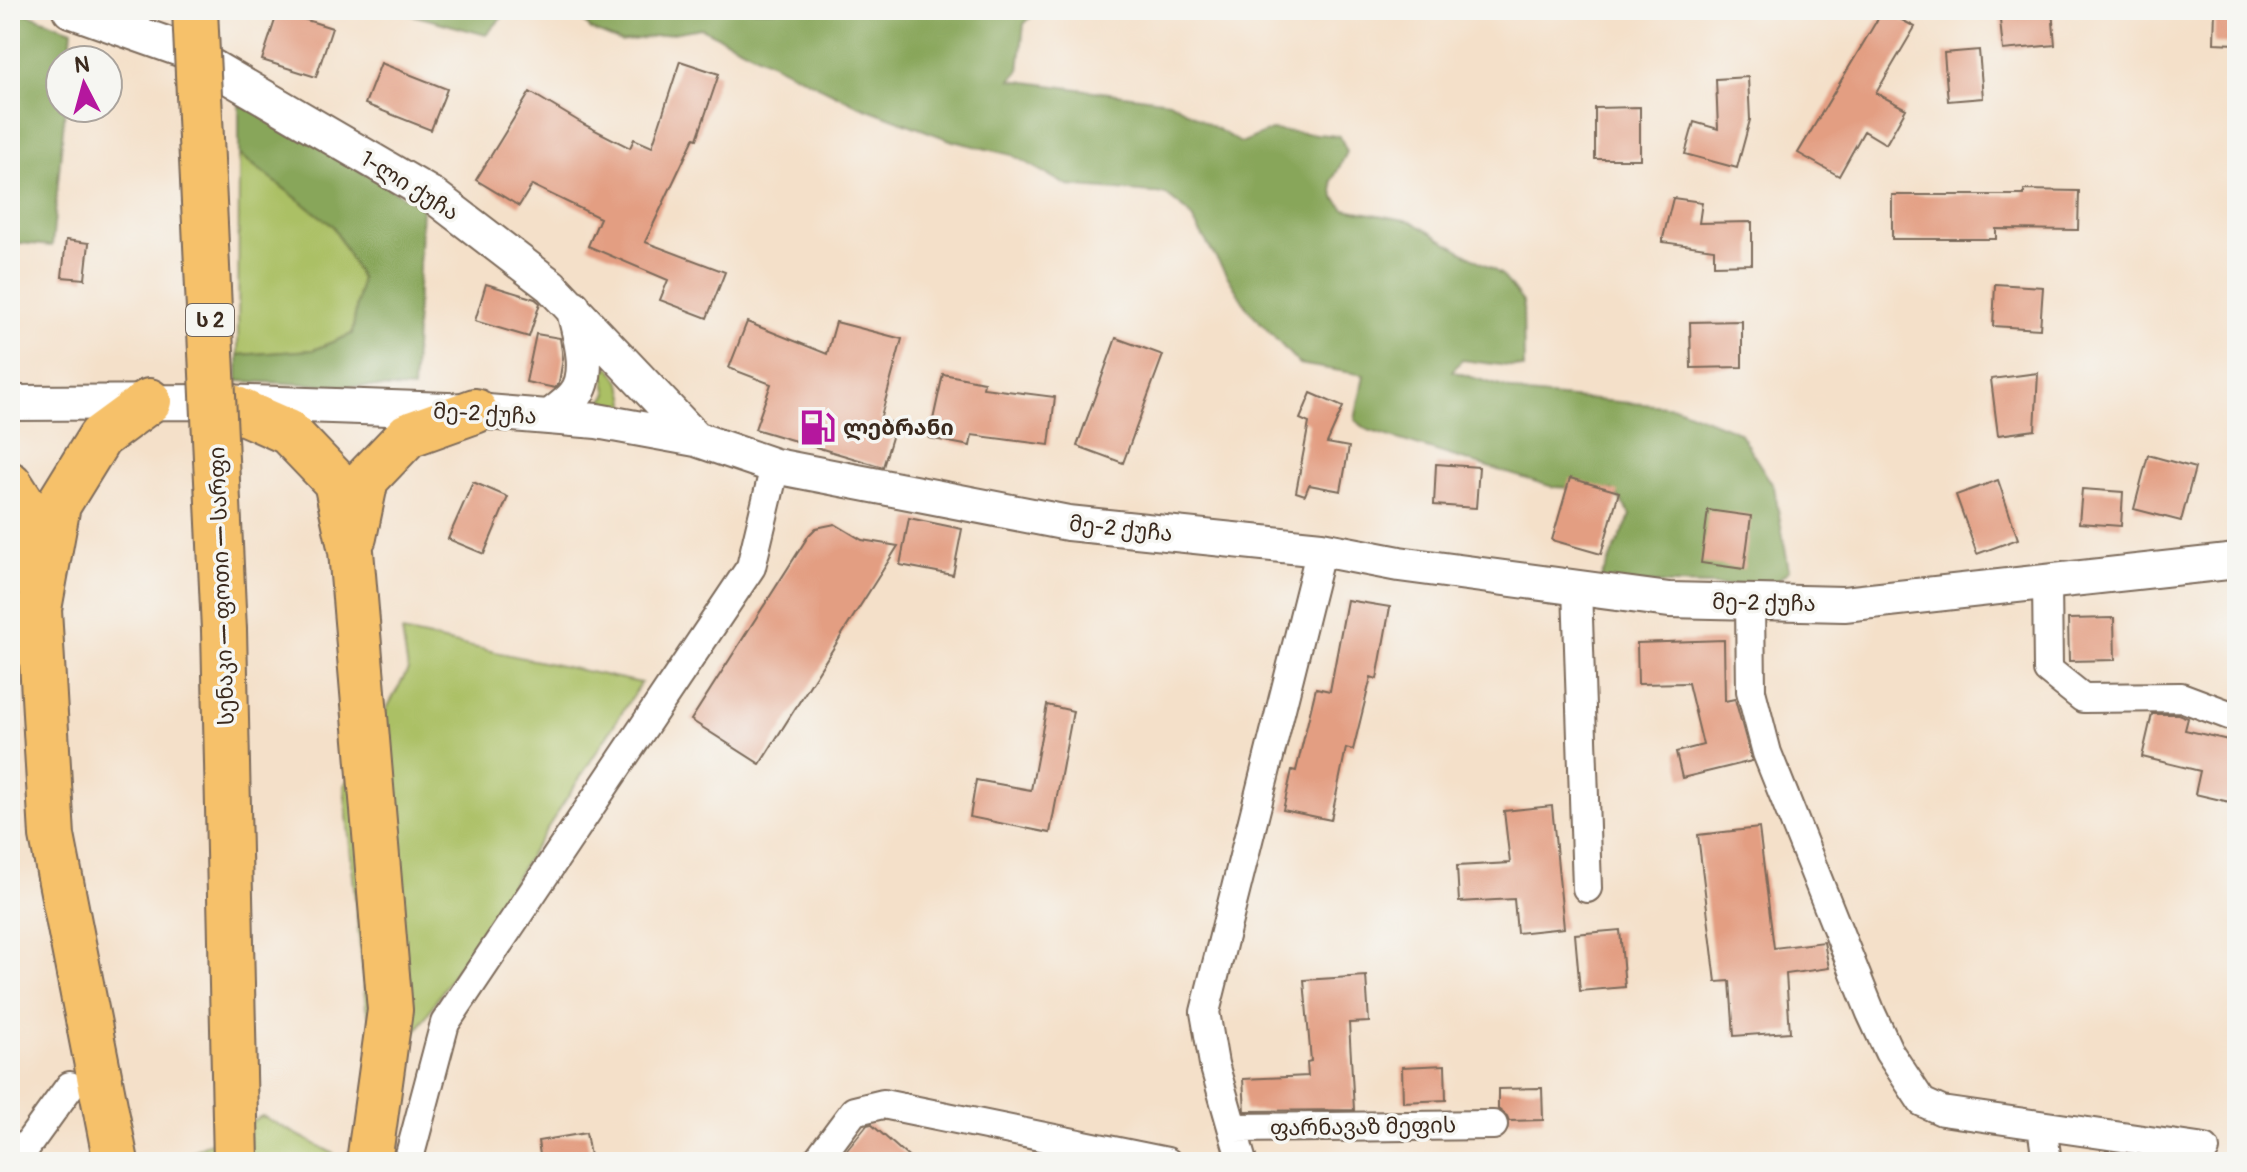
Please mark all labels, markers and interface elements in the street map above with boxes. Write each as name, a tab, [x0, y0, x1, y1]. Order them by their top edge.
north arrow	[44, 44, 124, 124]
text: N	[73, 50, 91, 80]
street label: 1-ლი ქუჩა	[355, 145, 464, 227]
road number: ს 2	[186, 304, 234, 336]
street label: მე-2 ქუჩა	[432, 397, 537, 431]
fuel station icon: ლებრანი	[798, 408, 836, 446]
place label: ლებრანი	[843, 414, 954, 442]
street label: სენაკი — ფოთი — სარფი	[203, 446, 241, 726]
street label: მე-2 ქუჩა	[1068, 510, 1174, 548]
street label: მე-2 ქუჩა	[1712, 588, 1816, 618]
street label: ფარნავაზ მეფის	[1270, 1111, 1456, 1143]

